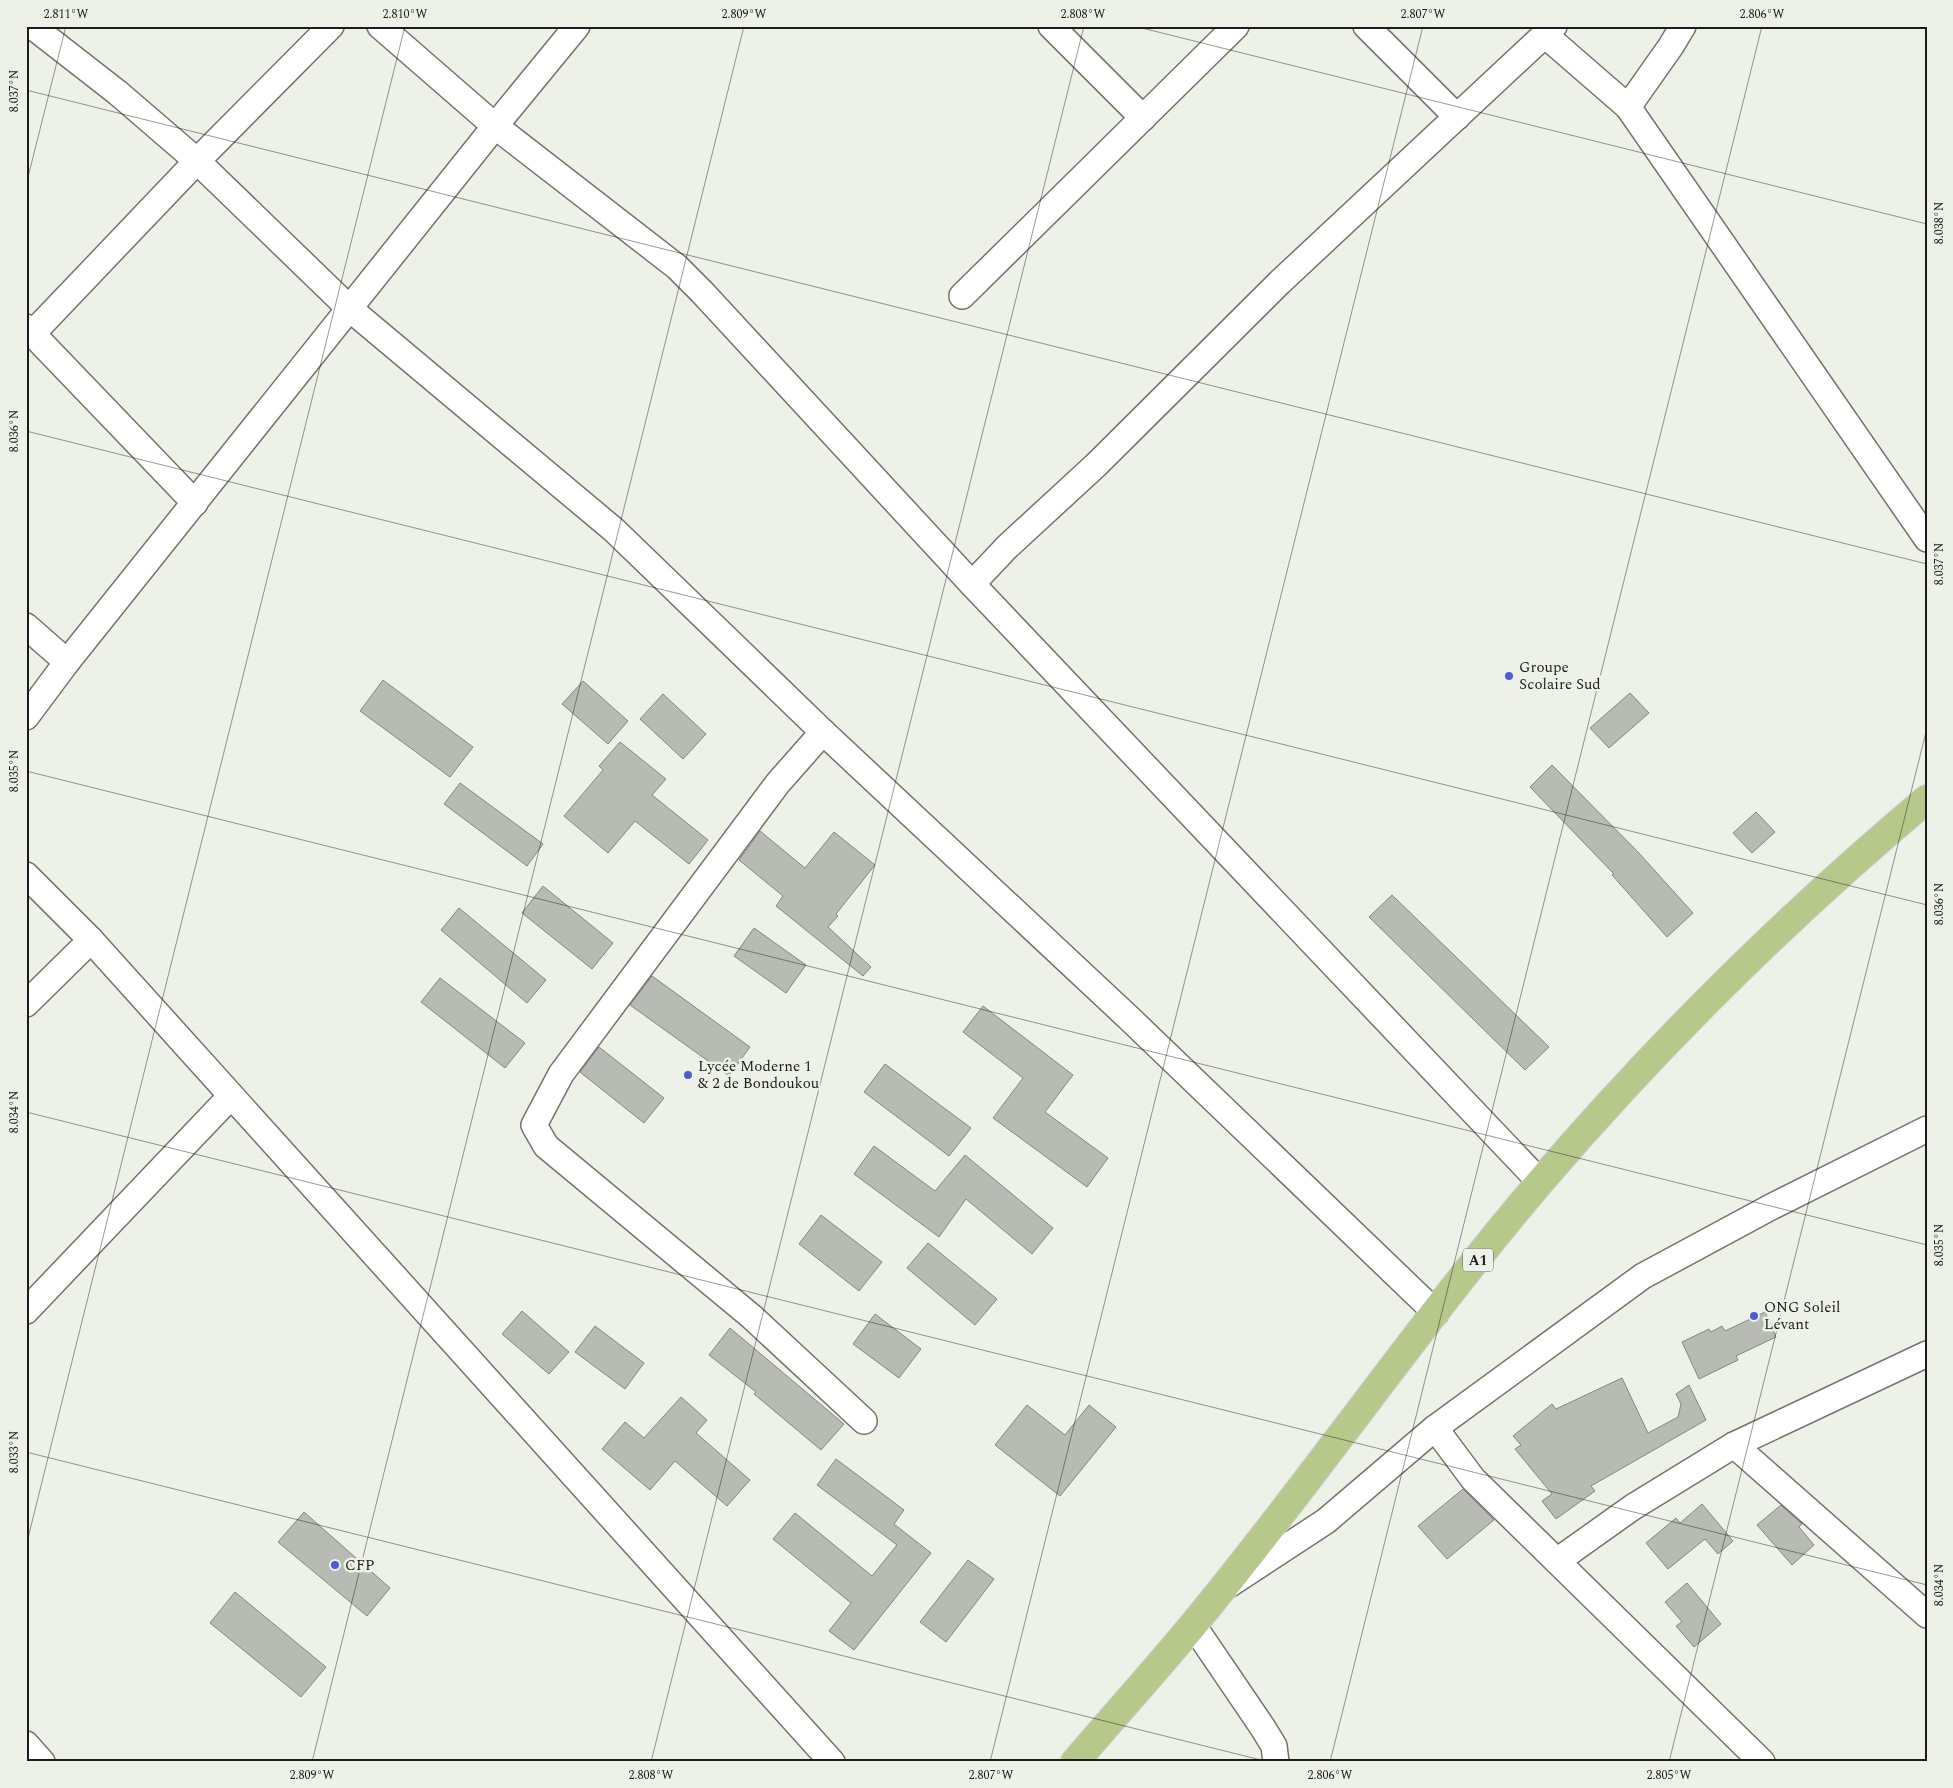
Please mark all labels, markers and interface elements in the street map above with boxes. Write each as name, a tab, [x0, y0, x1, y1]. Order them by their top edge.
text: 2.811°W	[44, 5, 89, 24]
text: 2.810°W	[383, 5, 428, 24]
text: 2.809°W	[722, 5, 767, 24]
text: 2.808°W	[1061, 5, 1106, 24]
text: 2.807°W	[1401, 5, 1446, 24]
text: 2.806°W	[1740, 5, 1785, 24]
text: 8.037°N	[5, 70, 24, 112]
text: 8.038°N	[1930, 202, 1949, 244]
text: 8.036°N	[5, 410, 24, 452]
text: 8.037°N	[1930, 543, 1949, 585]
place label: Groupe Scolaire Sud	[1519, 656, 1601, 696]
marker: Groupe Scolaire Sud	[1503, 670, 1515, 682]
text: 8.035°N	[5, 750, 24, 792]
text: 8.036°N	[1930, 883, 1949, 925]
place label: Lycée Moderne 1 & 2 de Bondoukou	[698, 1055, 819, 1095]
marker: Lycée Moderne 1 & 2 de Bondoukou	[682, 1069, 694, 1081]
text: 8.034°N	[5, 1091, 24, 1133]
text: 8.035°N	[1930, 1224, 1949, 1266]
road number: A1	[1463, 1248, 1493, 1272]
place label: ONG Soleil Lévant	[1764, 1296, 1841, 1336]
marker: ONG Soleil Lévant	[1748, 1310, 1760, 1322]
text: 8.033°N	[5, 1431, 24, 1473]
place label: CFP	[345, 1554, 375, 1577]
marker: CFP	[329, 1559, 341, 1571]
text: 8.034°N	[1930, 1564, 1949, 1606]
text: 2.809°W	[290, 1766, 335, 1785]
text: 2.808°W	[629, 1766, 674, 1785]
text: 2.807°W	[969, 1766, 1014, 1785]
text: 2.806°W	[1308, 1766, 1353, 1785]
text: 2.805°W	[1647, 1766, 1692, 1785]

